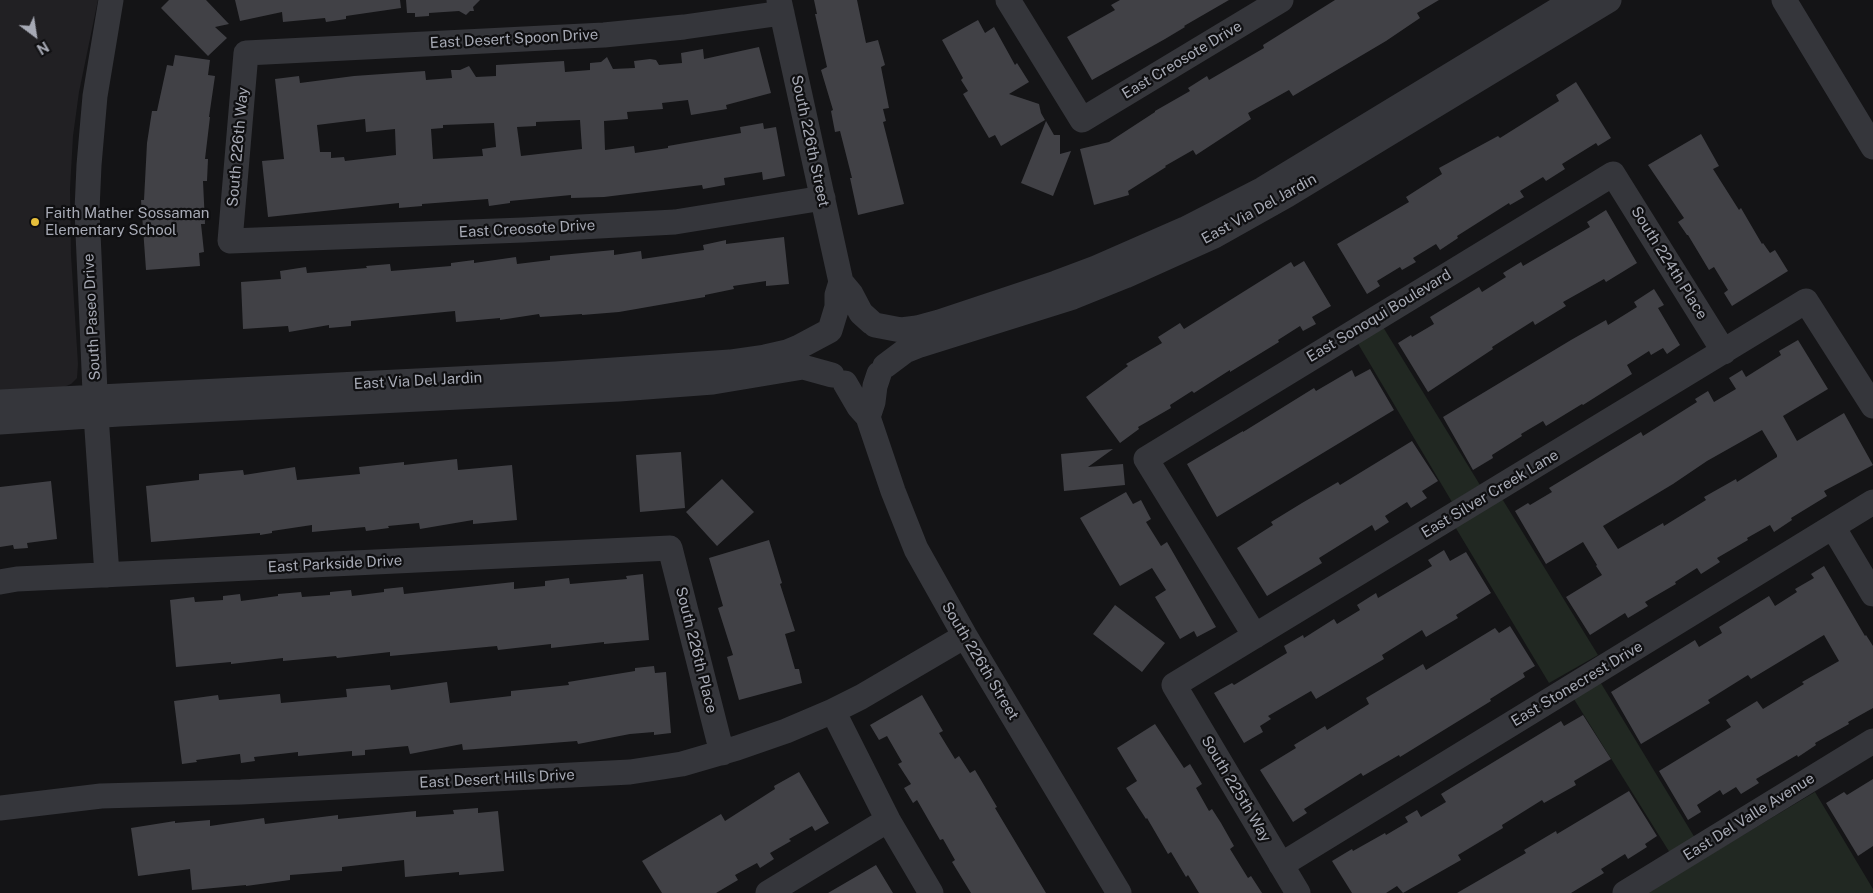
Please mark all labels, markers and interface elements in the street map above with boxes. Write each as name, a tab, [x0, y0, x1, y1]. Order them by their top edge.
north arrow	[10, 10, 60, 60]
street label: East Creosote Drive	[1119, 17, 1245, 103]
street label: East Desert Spoon Drive	[429, 26, 599, 52]
text: N	[34, 38, 52, 58]
street label: South 226th Street	[787, 73, 833, 209]
street label: South 226th Way	[224, 86, 252, 208]
street label: East Via Del Jardin	[1198, 170, 1320, 248]
street label: South 224th Place	[1627, 203, 1711, 323]
place label: Faith Mather Sossaman Elementary School	[45, 204, 209, 239]
marker: Faith Mather Sossaman Elementary School	[29, 216, 41, 228]
street label: East Creosote Drive	[458, 216, 596, 242]
street label: South Paseo Drive	[80, 253, 104, 381]
street label: East Sonoqui Boulevard	[1303, 266, 1455, 366]
street label: East Via Del Jardin	[353, 369, 483, 393]
street label: East Silver Creek Lane	[1418, 446, 1562, 542]
street label: East Parkside Drive	[267, 551, 403, 577]
street label: South 226th Place	[672, 585, 720, 715]
street label: South 226th Street	[938, 599, 1022, 723]
street label: East Stonecrest Drive	[1508, 638, 1646, 730]
street label: South 225th Way	[1197, 733, 1275, 845]
street label: East Desert Hills Drive	[419, 766, 575, 792]
street label: East Del Valle Avenue	[1680, 769, 1818, 865]

